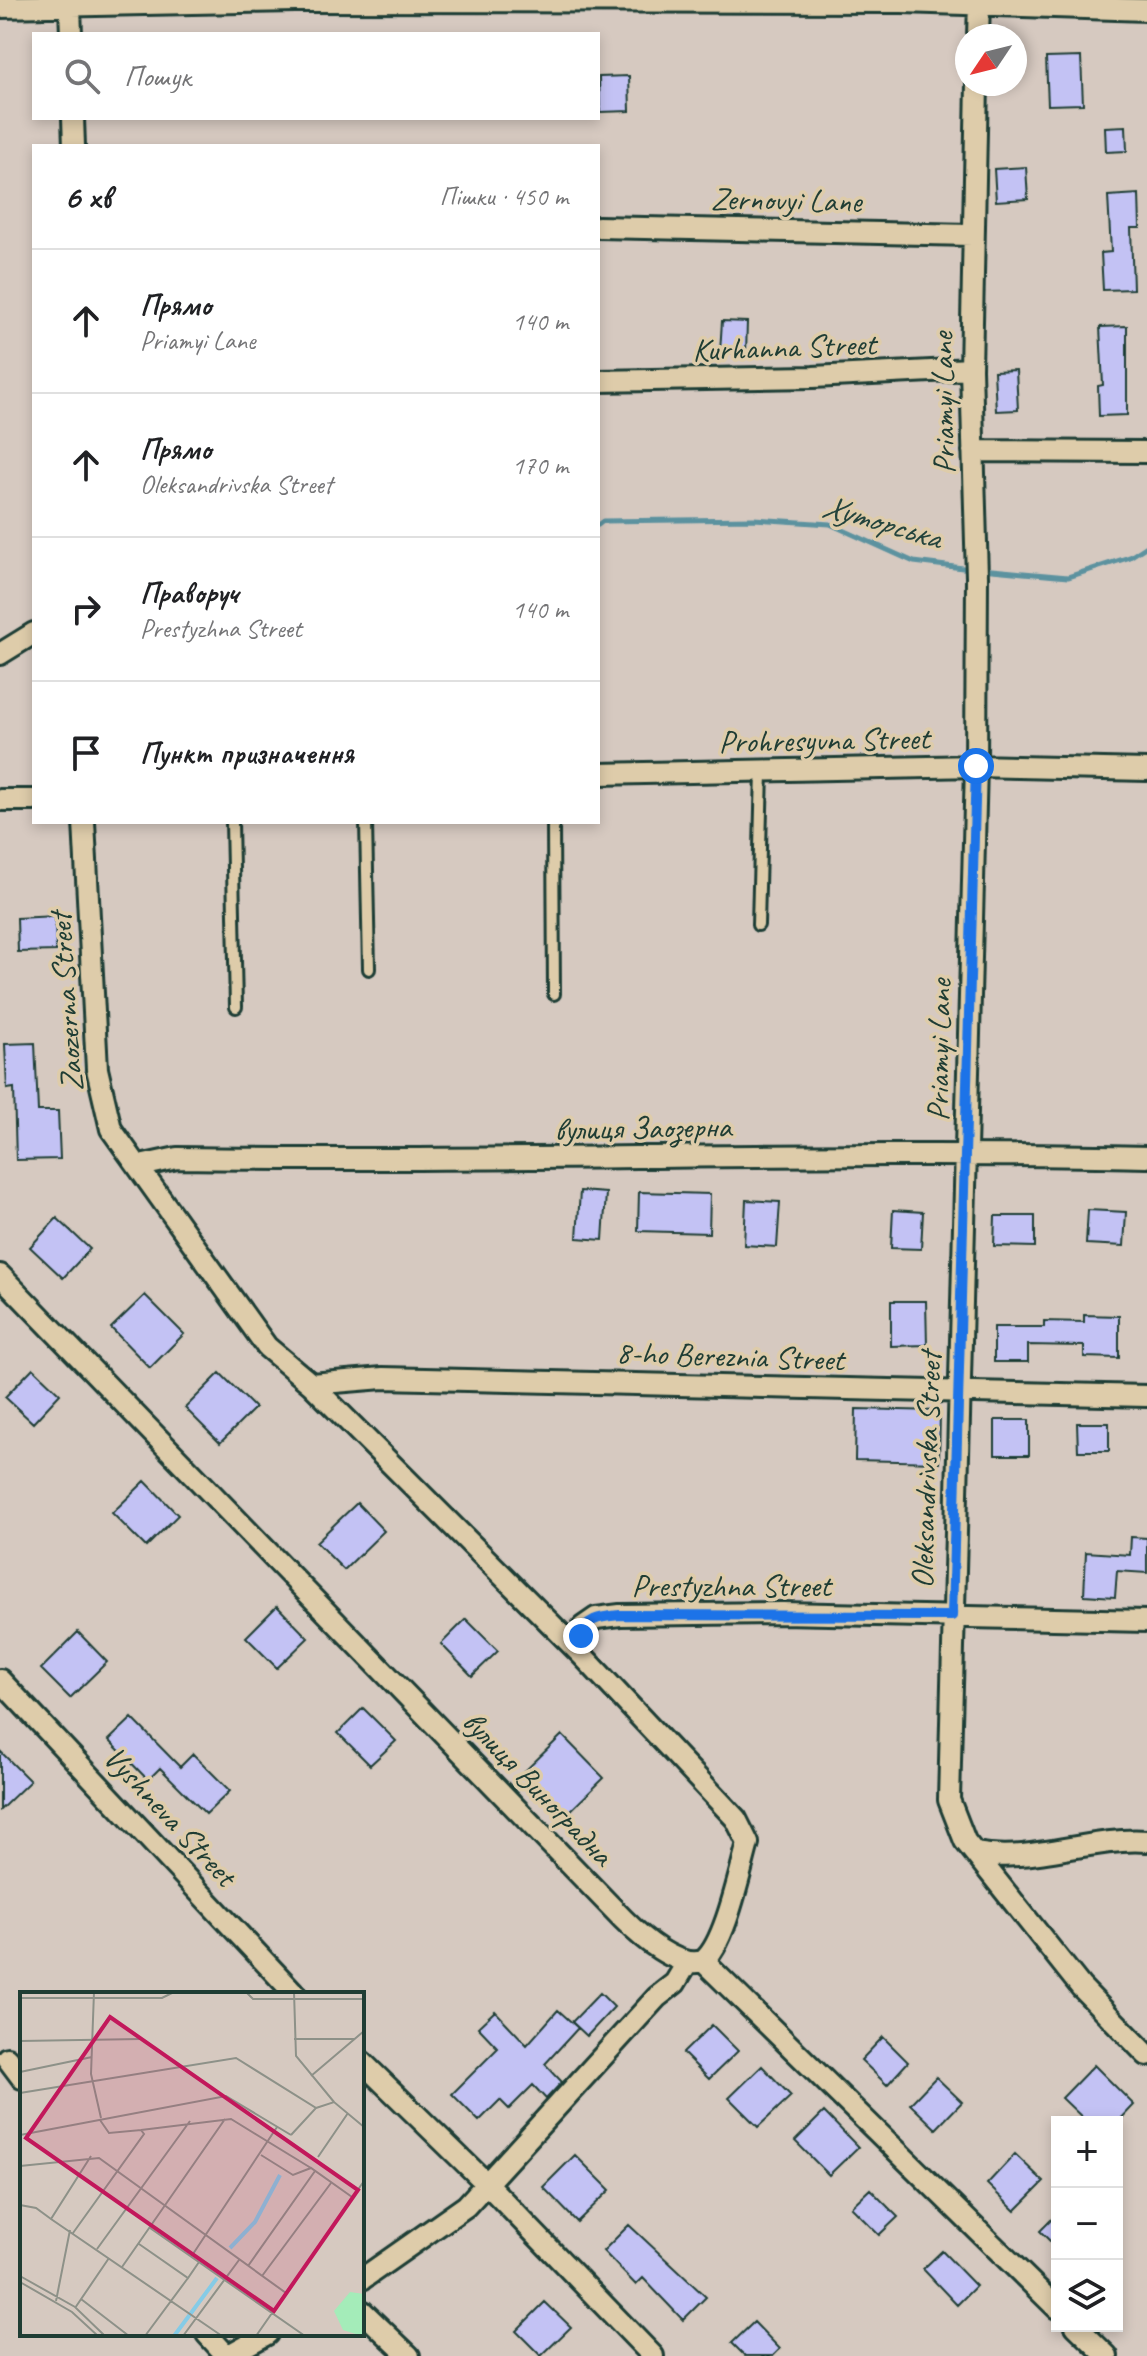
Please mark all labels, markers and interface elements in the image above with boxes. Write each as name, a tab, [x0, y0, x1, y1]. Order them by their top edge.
north arrow	[955, 24, 1027, 96]
search box	[32, 32, 600, 120]
icon: search	[60, 54, 104, 98]
text: Пошук	[124, 57, 191, 95]
text: 6 хв	[64, 175, 111, 218]
street label: Zernovyi Lane	[710, 178, 864, 222]
text: Пішки · 450 m	[440, 180, 568, 213]
text: Прямо	[140, 286, 211, 324]
icon: ahead	[64, 299, 108, 343]
text: 140 m	[512, 305, 568, 338]
street label: Kurhanna Street	[692, 323, 880, 371]
text: Priamyi Lane	[140, 324, 255, 357]
street label: Priamyi Lane	[921, 329, 965, 474]
text: Прямо	[140, 430, 211, 468]
icon: ahead	[64, 443, 108, 487]
text: 170 m	[512, 449, 568, 482]
text: Oleksandrivska Street	[140, 468, 332, 501]
water label: Хуторська	[818, 484, 950, 559]
text: Праворуч	[140, 574, 238, 612]
icon: right	[64, 587, 108, 631]
text: 140 m	[512, 593, 568, 626]
text: Prestyzhna Street	[140, 612, 302, 645]
street label: Prohresyvna Street	[718, 718, 933, 762]
icon: arrive	[64, 731, 108, 775]
text: Пункт призначення	[140, 734, 354, 772]
route start	[958, 748, 994, 784]
street label: Zaozerna Street	[39, 907, 93, 1093]
street label: Priamyi Lane	[917, 976, 961, 1121]
street label: вулиця Заозерна	[554, 1106, 734, 1150]
street label: 8-ho Bereznia Street	[615, 1332, 848, 1381]
street label: Oleksandrivska Street	[901, 1347, 951, 1589]
street label: Prestyzhna Street	[632, 1565, 834, 1606]
route end	[563, 1618, 599, 1654]
street label: вулиця Виноградна	[454, 1702, 624, 1876]
street label: Vyshneva Street	[95, 1737, 248, 1897]
inset map	[20, 1992, 364, 2336]
map controls	[1051, 2116, 1123, 2332]
button: +	[1051, 2116, 1123, 2188]
button: −	[1051, 2188, 1123, 2260]
button: layers	[1051, 2260, 1123, 2332]

